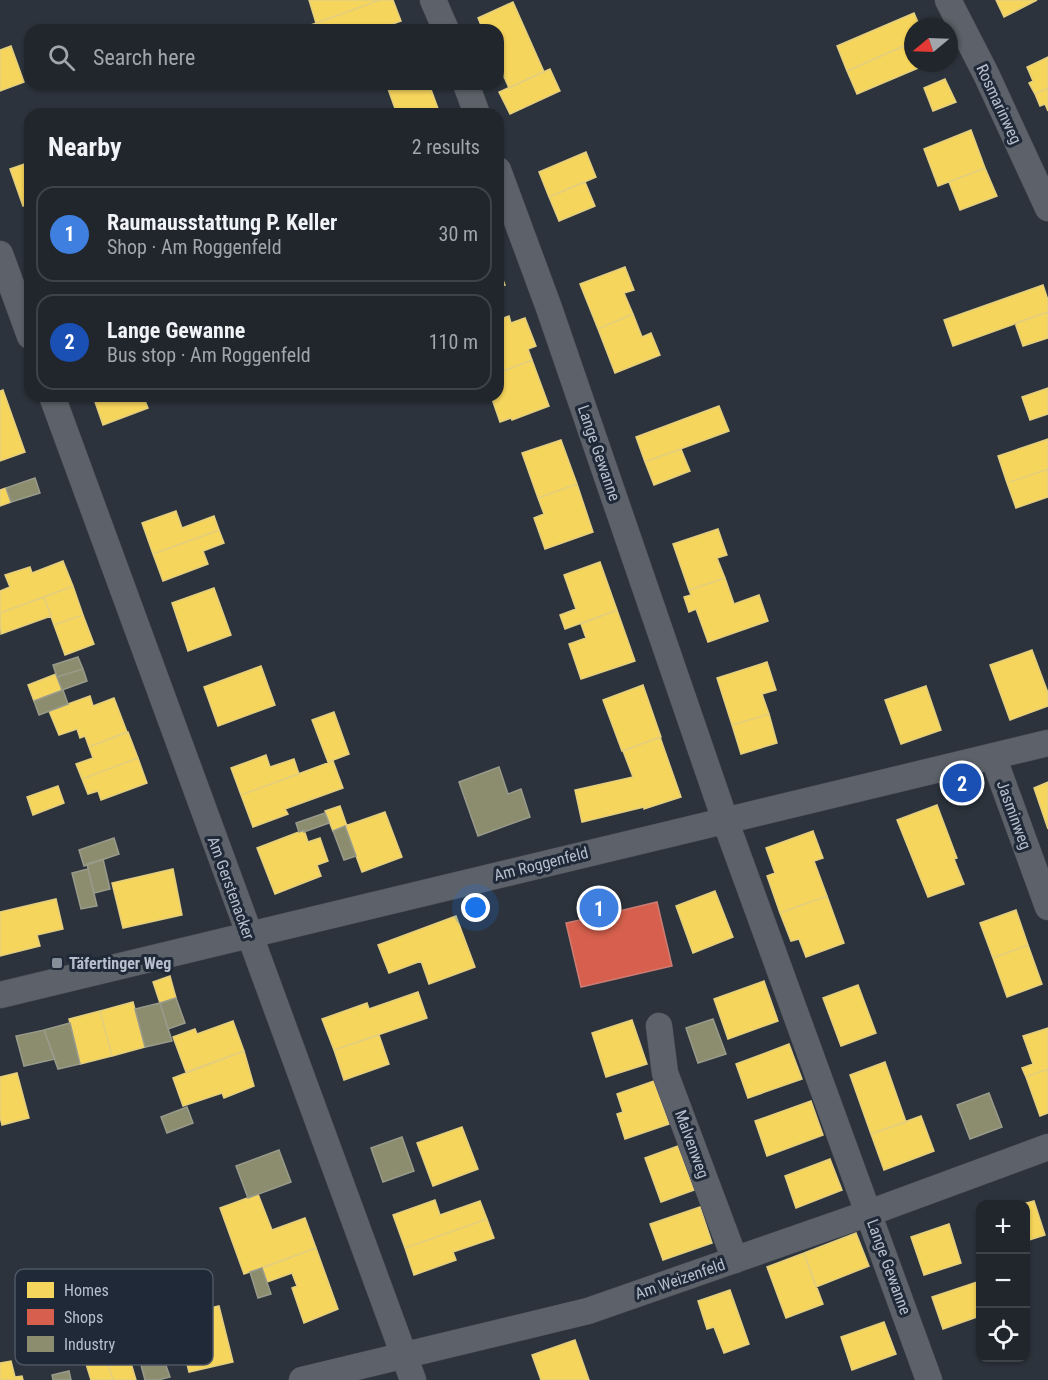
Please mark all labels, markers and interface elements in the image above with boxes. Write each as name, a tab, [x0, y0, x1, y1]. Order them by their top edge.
north arrow	[904, 18, 958, 72]
search box	[24, 24, 504, 90]
icon: search	[45, 41, 78, 74]
text: Search here	[93, 45, 195, 70]
street label: Rosmarinweg	[972, 61, 1026, 147]
text: Nearby	[48, 132, 122, 162]
text: 2 results	[412, 135, 480, 159]
text: Raumausstattung P. Keller	[107, 210, 337, 235]
text: 1	[64, 222, 75, 246]
text: 30 m	[439, 222, 478, 246]
text: Shop · Am Roggenfeld	[107, 235, 282, 259]
text: Lange Gewanne	[107, 318, 245, 343]
text: 2	[64, 330, 75, 354]
text: 110 m	[429, 330, 478, 354]
text: Bus stop · Am Roggenfeld	[107, 343, 311, 367]
street label: Lange Gewanne	[574, 403, 624, 503]
pin: 2	[942, 760, 982, 806]
street label: Jasminweg	[993, 778, 1035, 852]
street label: Am Gerstenacker	[204, 834, 259, 942]
street label: Am Roggenfeld	[492, 843, 590, 885]
pin: 1	[580, 886, 618, 930]
your location	[461, 893, 490, 922]
place label: Täfertinger Weg	[69, 954, 171, 973]
marker: Täfertinger Weg	[50, 956, 64, 970]
street label: Malvenweg	[671, 1107, 713, 1181]
map controls	[976, 1200, 1030, 1362]
button: +	[976, 1200, 1030, 1254]
street label: Lange Gewanne	[863, 1217, 915, 1317]
button: −	[976, 1254, 1030, 1308]
street label: Am Weizenfeld	[632, 1255, 728, 1303]
legend	[15, 1269, 213, 1365]
text: Homes	[64, 1281, 109, 1300]
text: Shops	[64, 1308, 103, 1327]
button: locate	[976, 1308, 1030, 1362]
text: Industry	[64, 1335, 115, 1354]

